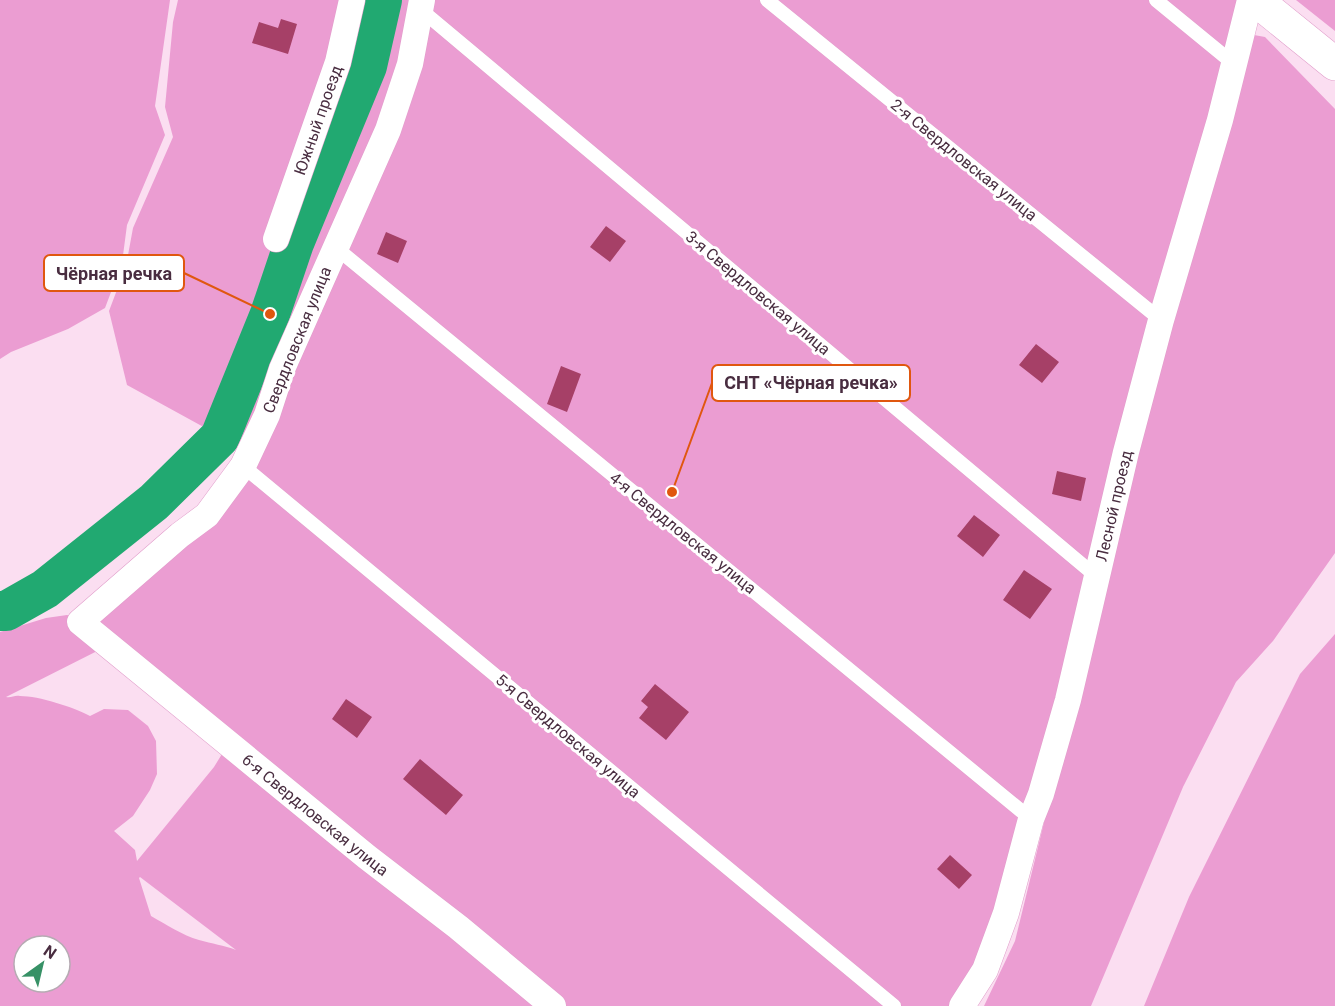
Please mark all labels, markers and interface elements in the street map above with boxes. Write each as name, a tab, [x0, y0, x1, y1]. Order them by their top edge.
street label: Южный проезд	[290, 62, 346, 178]
street label: 2-я Свердловская улица	[887, 95, 1041, 225]
street label: 3-я Свердловская улица	[682, 227, 834, 359]
callout: Чёрная речка	[44, 255, 184, 291]
text: Чёрная речка	[56, 263, 173, 284]
street label: Свердловская улица	[259, 264, 335, 416]
callout: СНТ «Чёрная речка»	[712, 365, 910, 401]
text: СНТ «Чёрная речка»	[724, 372, 898, 393]
street label: Лесной проезд	[1091, 448, 1136, 563]
street label: 4-я Свердловская улица	[606, 468, 760, 598]
street label: 5-я Свердловская улица	[492, 670, 644, 802]
street label: 6-я Свердловская улица	[239, 749, 392, 880]
north arrow	[12, 934, 72, 994]
text: N	[40, 941, 60, 963]

